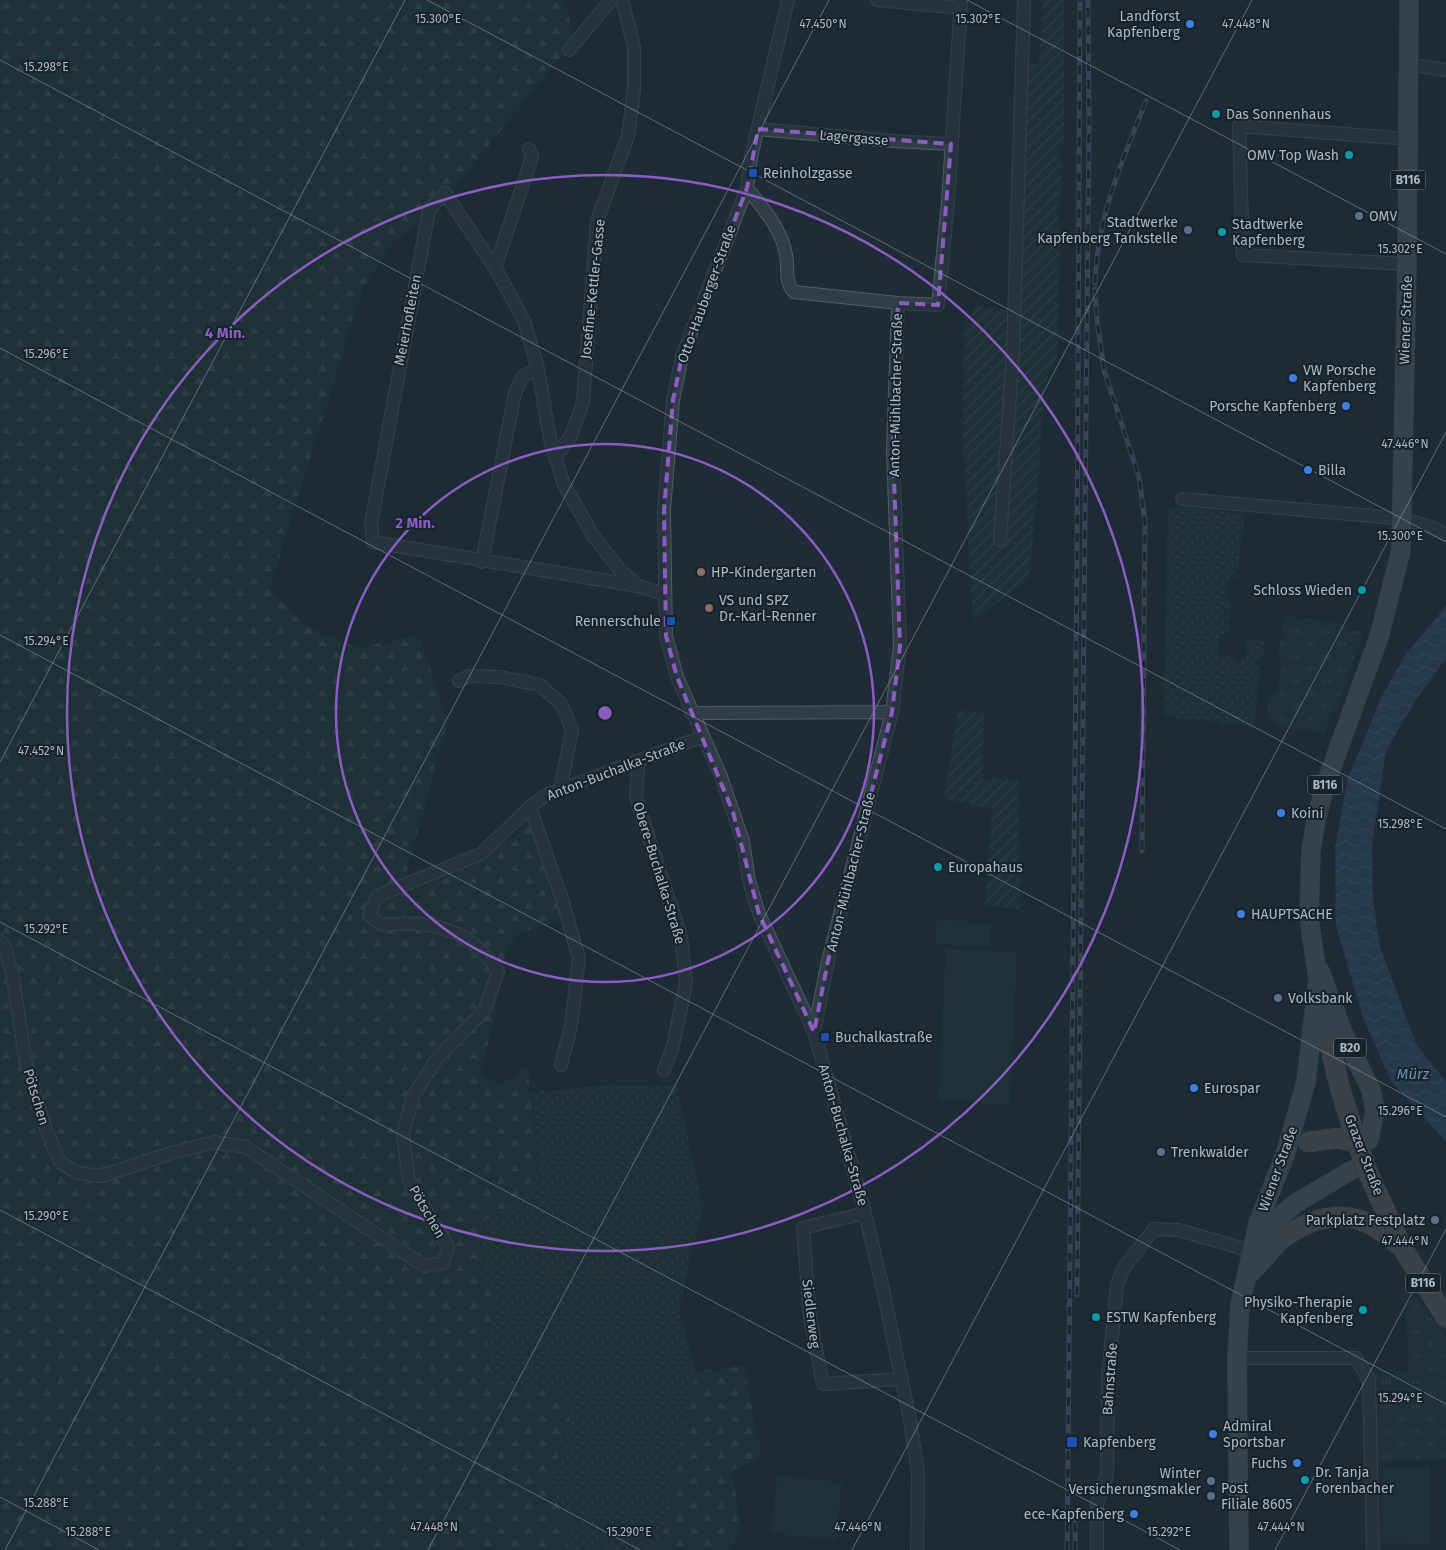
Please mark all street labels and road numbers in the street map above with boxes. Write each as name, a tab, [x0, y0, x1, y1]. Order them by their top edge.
street label: Lagergasse	[819, 127, 889, 149]
road number: B116	[1390, 170, 1426, 190]
street label: Josefine-Kettler-Gasse	[577, 218, 609, 360]
street label: Otto-Hauberger-Straße	[674, 223, 740, 365]
street label: Meierhofleiten	[391, 273, 425, 367]
street label: Wiener Straße	[1396, 275, 1416, 365]
street label: Anton-Mühlbacher-Straße	[886, 313, 906, 477]
street label: Anton-Buchalka-Straße	[544, 736, 688, 804]
road number: B116	[1308, 776, 1342, 794]
street label: Anton-Mühlbacher-Straße	[823, 790, 879, 954]
street label: Obere-Buchalka-Straße	[629, 800, 689, 946]
road number: B20	[1334, 1038, 1366, 1058]
street label: Anton-Buchalka-Straße	[815, 1062, 871, 1208]
street label: Pötschen	[19, 1067, 53, 1127]
street label: Grazer Straße	[1341, 1112, 1387, 1198]
street label: Wiener Straße	[1255, 1124, 1301, 1214]
street label: Pötschen	[405, 1183, 449, 1241]
road number: B116	[1406, 1274, 1440, 1292]
street label: Siedlerweg	[798, 1278, 824, 1350]
street label: Bahnstraße	[1099, 1342, 1121, 1416]

